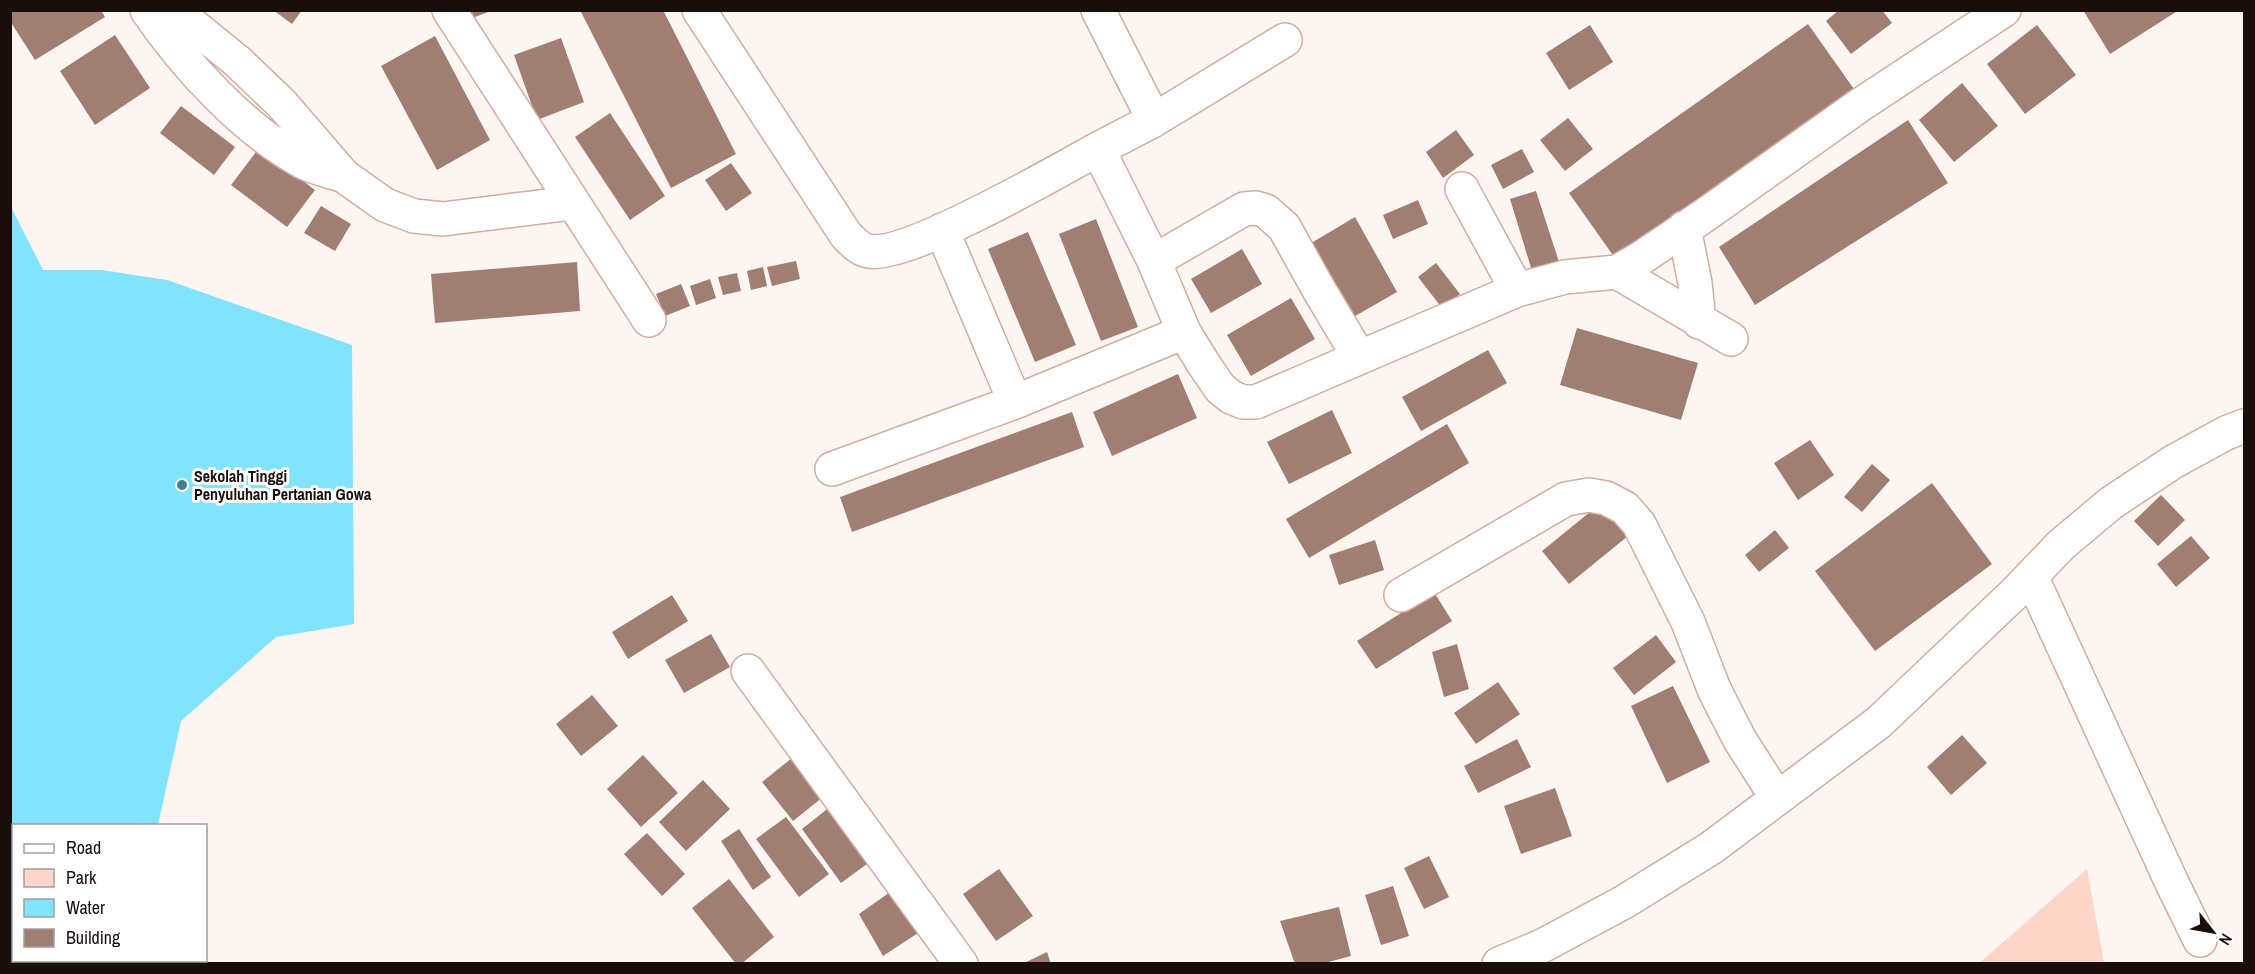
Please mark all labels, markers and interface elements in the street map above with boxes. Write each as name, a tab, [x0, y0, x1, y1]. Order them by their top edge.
place label: Sekolah Tinggi Penyuluhan Pertanian Gowa	[194, 465, 372, 505]
marker: Sekolah Tinggi Penyuluhan Pertanian Gowa	[175, 478, 189, 492]
legend	[12, 824, 207, 962]
text: Road	[66, 835, 101, 860]
text: Park	[66, 865, 97, 890]
text: Water	[66, 895, 105, 920]
north arrow	[2183, 902, 2243, 962]
text: Building	[66, 925, 121, 950]
text: N	[2214, 930, 2238, 949]

